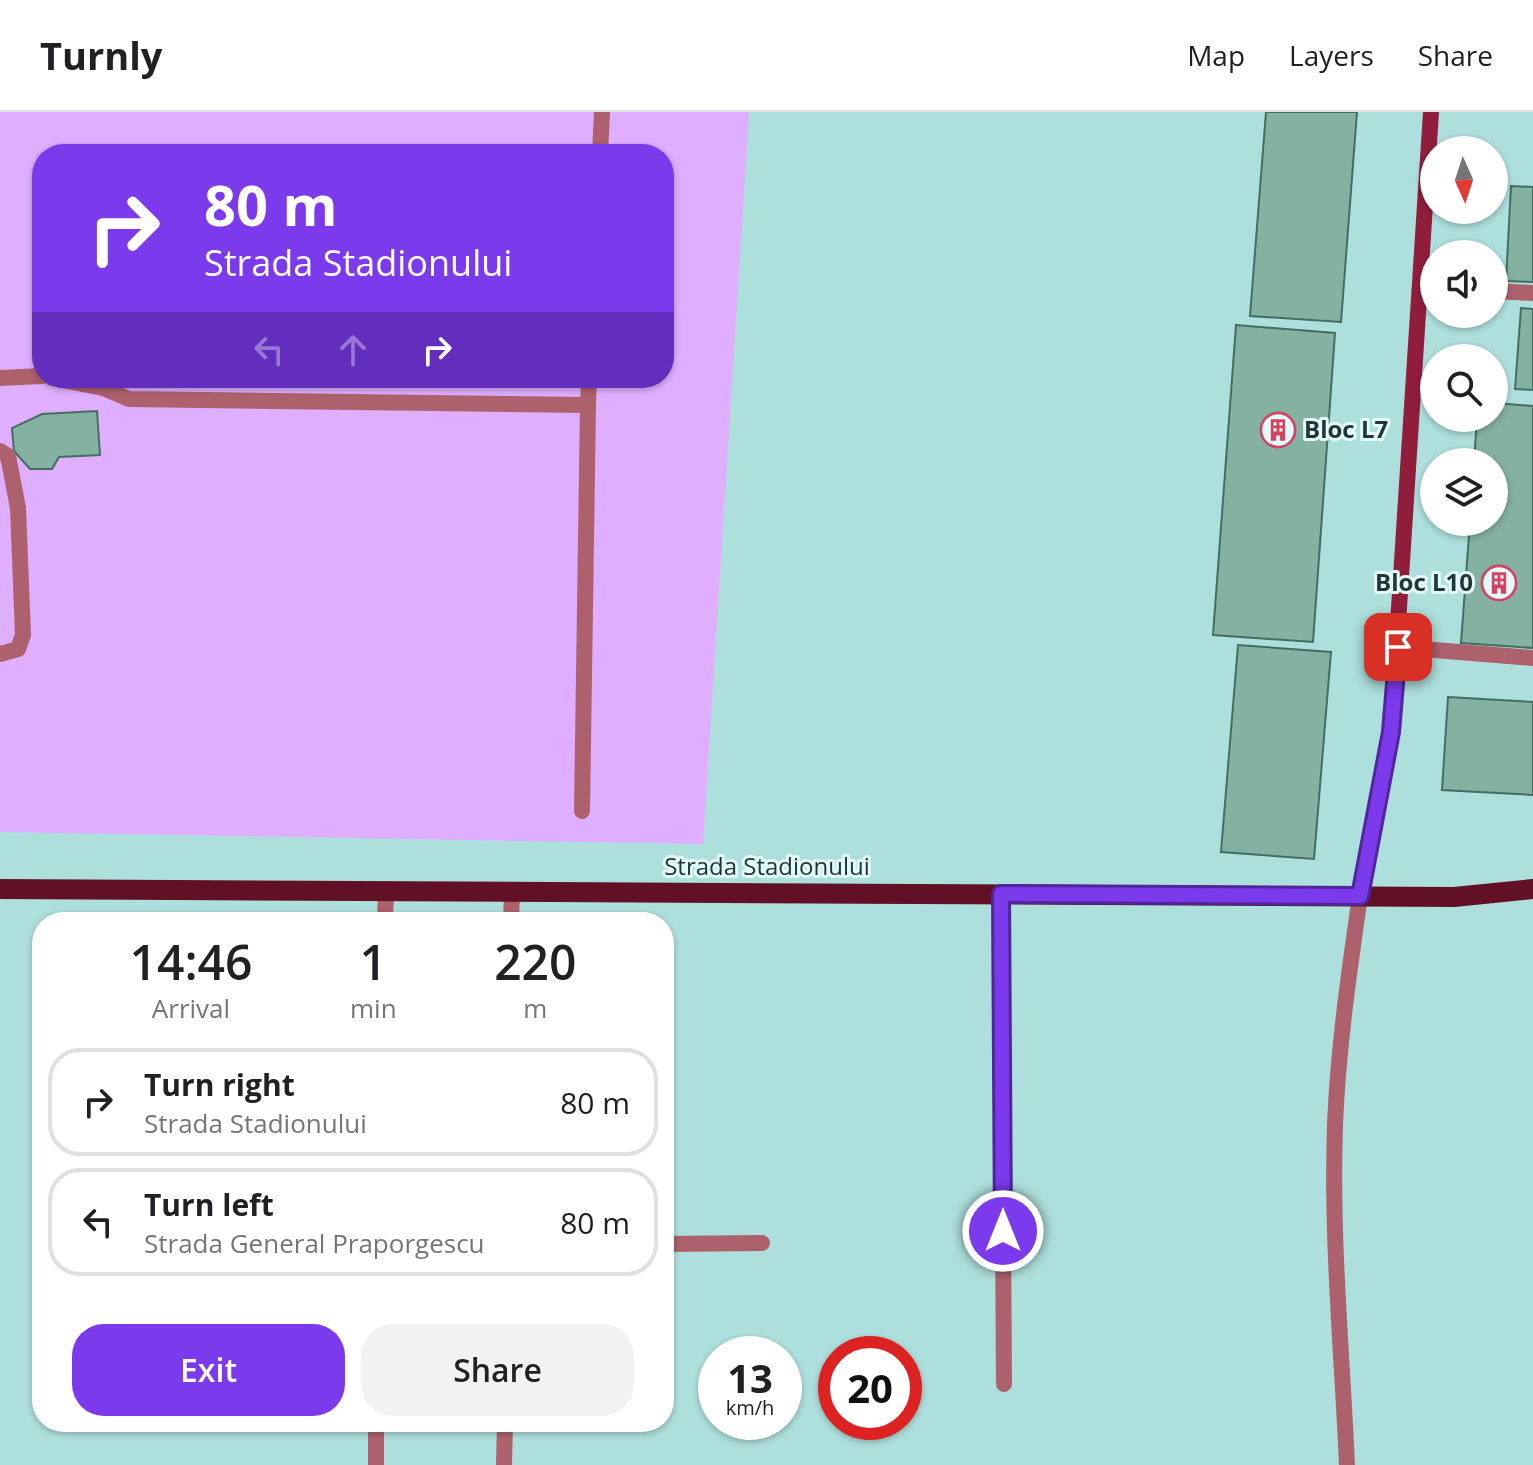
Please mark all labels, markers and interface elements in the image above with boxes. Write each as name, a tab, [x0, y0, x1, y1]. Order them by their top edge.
text: Turnly	[40, 29, 162, 81]
text: Map	[1187, 36, 1245, 74]
text: Layers	[1289, 36, 1374, 74]
text: Share	[1418, 36, 1493, 74]
north arrow	[1420, 136, 1508, 224]
map controls	[1420, 136, 1508, 536]
text: 80 m	[204, 166, 338, 242]
icon: right	[72, 176, 176, 280]
text: Strada Stadionului	[204, 238, 512, 287]
button: sound	[1420, 240, 1508, 328]
icon: left	[247, 328, 291, 372]
icon: ahead	[331, 328, 375, 372]
icon: right	[415, 328, 459, 372]
button: search	[1420, 344, 1508, 432]
building icon: Bloc L7	[1259, 411, 1297, 449]
place label: Bloc L7	[1304, 412, 1388, 445]
button: layers	[1420, 448, 1508, 536]
building icon: Bloc L10	[1480, 564, 1518, 602]
place label: Bloc L10	[1375, 565, 1473, 598]
pin	[1364, 613, 1432, 681]
icon: arrive	[1376, 625, 1420, 669]
street label: Strada Stadionului	[664, 849, 870, 882]
text: 14:46	[130, 929, 252, 994]
text: 1	[360, 929, 387, 994]
text: 220	[494, 929, 576, 994]
text: Arrival	[152, 990, 230, 1026]
text: min	[350, 990, 397, 1026]
text: m	[523, 990, 547, 1026]
text: Turn right	[144, 1064, 295, 1105]
icon: right	[76, 1080, 120, 1124]
text: 80 m	[560, 1082, 630, 1123]
text: Strada Stadionului	[144, 1105, 367, 1141]
text: Turn left	[144, 1184, 274, 1225]
position arrow	[961, 1189, 1045, 1273]
icon: left	[76, 1200, 120, 1244]
text: 80 m	[560, 1202, 630, 1243]
text: Strada General Praporgescu	[144, 1225, 485, 1261]
button: Exit	[72, 1324, 345, 1416]
button: Share	[361, 1324, 634, 1416]
speed limit sign: 20	[818, 1336, 922, 1440]
text: 13	[727, 1350, 773, 1405]
text: km/h	[726, 1394, 774, 1421]

